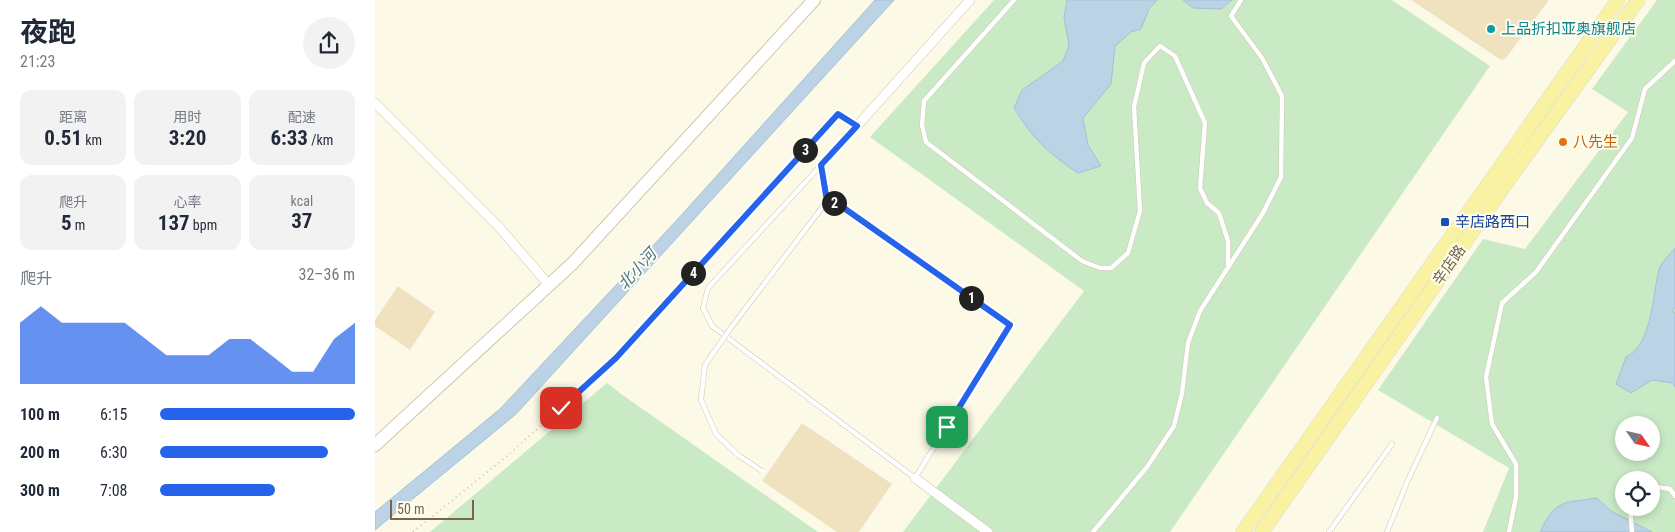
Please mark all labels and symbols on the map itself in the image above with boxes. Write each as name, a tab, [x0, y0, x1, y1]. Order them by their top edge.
place label: 上品折扣亚奥旗舰店	[1501, 20, 1636, 38]
marker: 上品折扣亚奥旗舰店	[1485, 23, 1497, 35]
place label: 八先生	[1573, 133, 1618, 151]
marker: 八先生	[1557, 136, 1569, 148]
pin: 3	[793, 138, 817, 162]
pin: 2	[821, 190, 847, 216]
place label: 辛店路西口	[1455, 213, 1530, 231]
marker: 辛店路西口	[1439, 216, 1451, 228]
street label: 辛店路	[1429, 241, 1469, 289]
water label: 北小河	[614, 243, 662, 293]
pin: 4	[681, 260, 705, 286]
pin: 1	[959, 286, 983, 310]
pin	[540, 387, 582, 429]
pin	[926, 406, 968, 448]
north arrow	[1615, 416, 1660, 461]
scale bar	[390, 497, 474, 520]

